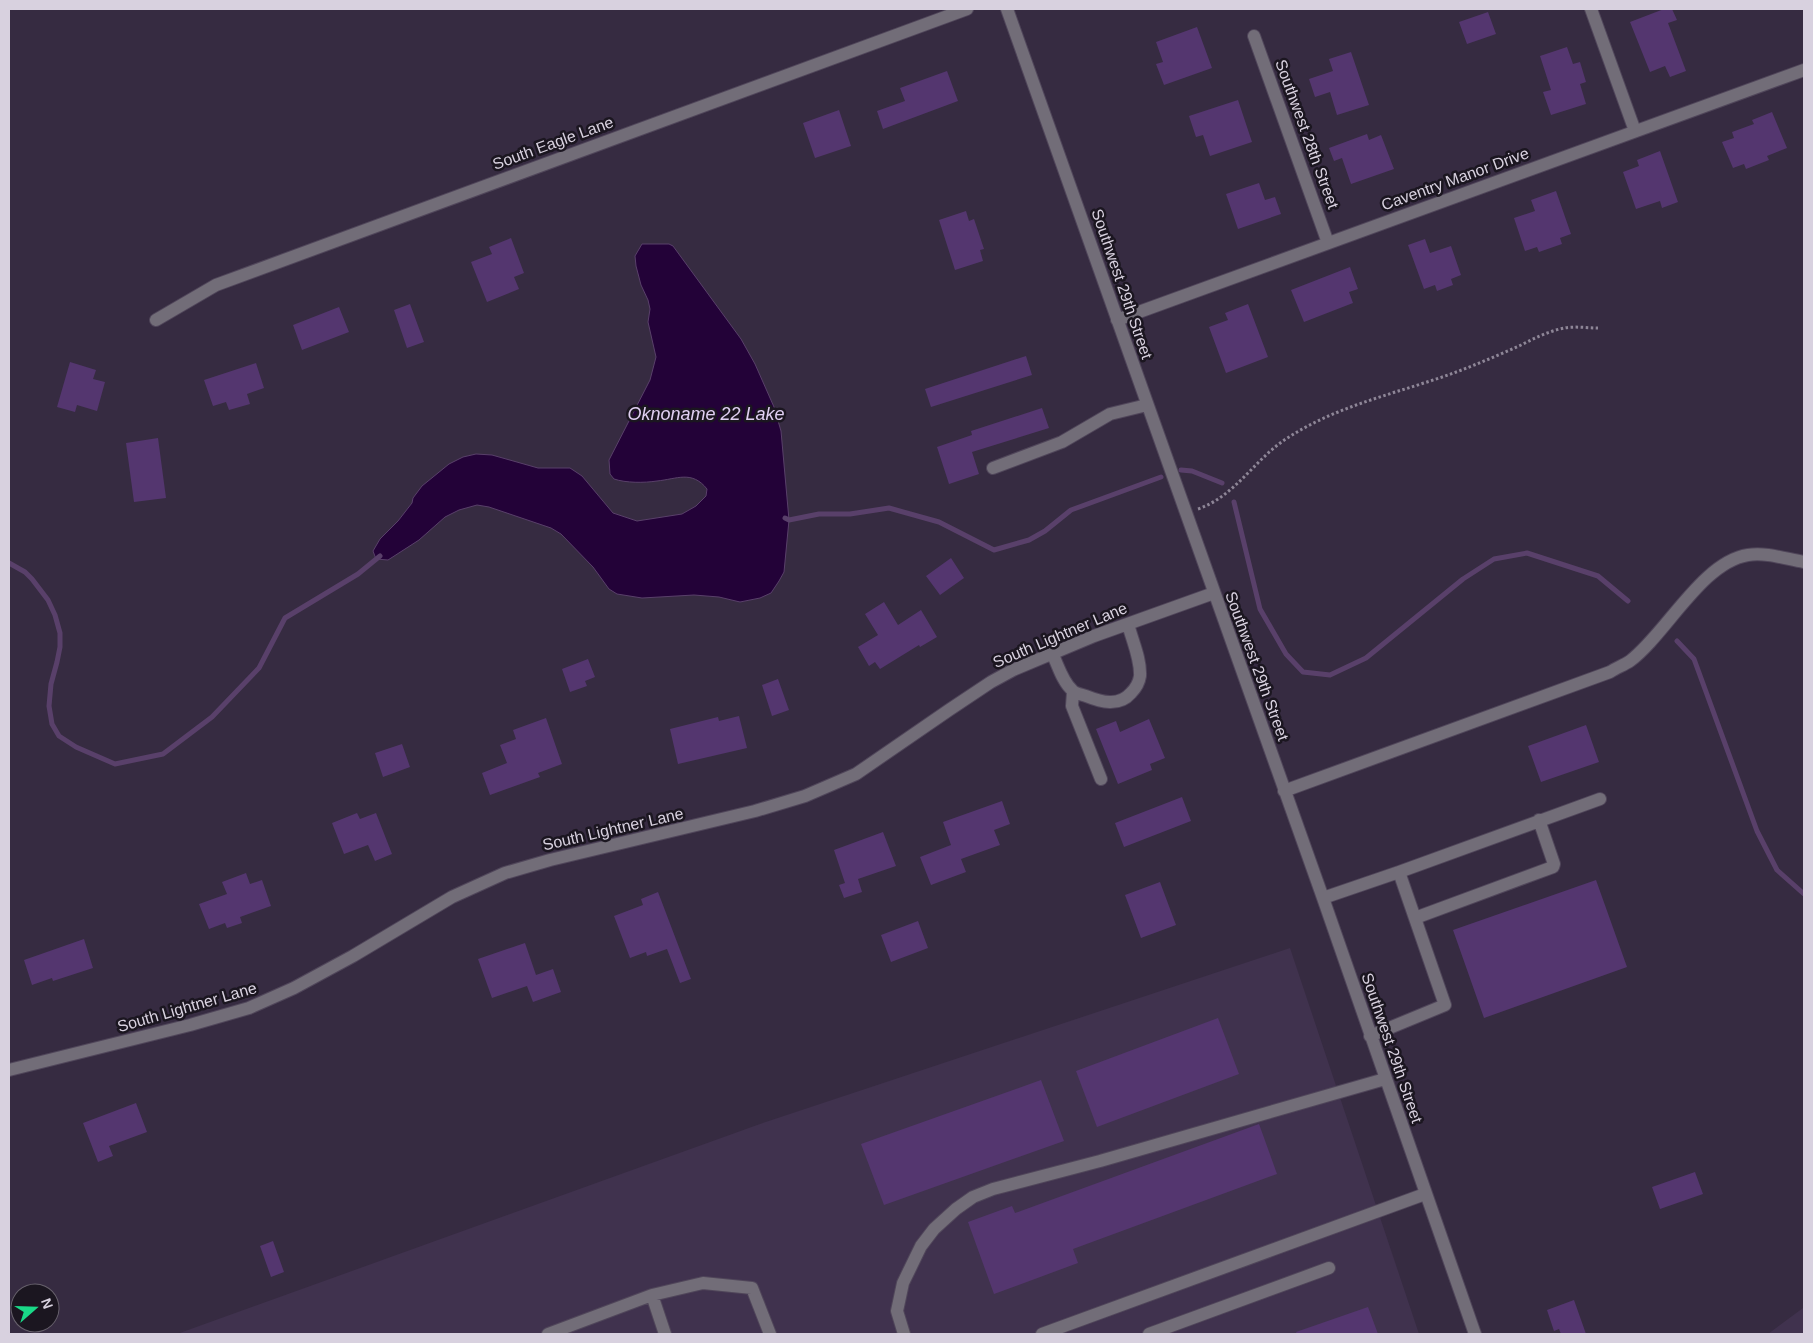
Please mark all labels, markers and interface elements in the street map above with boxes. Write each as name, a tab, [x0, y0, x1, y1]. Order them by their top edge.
street label: Southwest 28th Street	[1272, 57, 1342, 211]
street label: South Eagle Lane	[490, 113, 616, 173]
street label: Caventry Manor Drive	[1379, 144, 1531, 214]
street label: Southwest 29th Street	[1088, 207, 1156, 362]
water label: Oknoname 22 Lake	[627, 404, 785, 424]
street label: Southwest 29th Street	[1222, 589, 1292, 743]
street label: South Lightner Lane	[990, 599, 1130, 671]
street label: South Lightner Lane	[541, 804, 685, 853]
street label: Southwest 29th Street	[1358, 971, 1426, 1126]
street label: South Lightner Lane	[115, 979, 259, 1035]
north arrow	[10, 1283, 60, 1333]
text: N	[38, 1296, 56, 1311]

